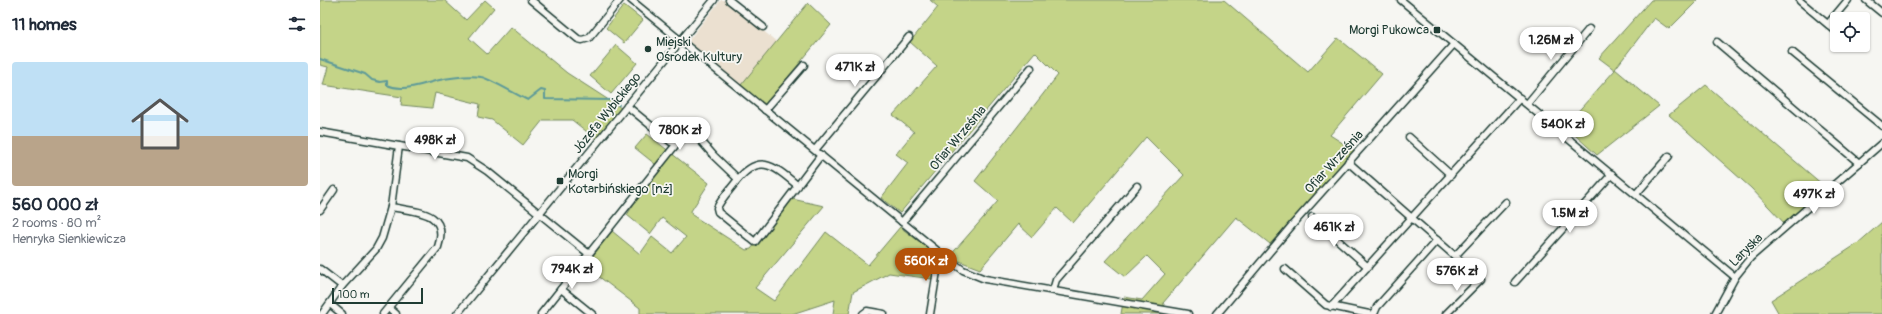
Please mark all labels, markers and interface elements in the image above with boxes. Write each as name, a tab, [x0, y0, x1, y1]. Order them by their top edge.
map controls	[1830, 12, 1870, 52]
button: locate	[1830, 12, 1870, 52]
icon: filters	[286, 13, 308, 35]
text: 11 homes	[12, 14, 77, 35]
place label: Morgi Pukowca	[1349, 22, 1429, 38]
marker: Morgi Pukowca	[1432, 25, 1442, 35]
pin: 1.26M zł	[1510, 27, 1592, 61]
text: 1.26M zł	[1529, 32, 1573, 48]
place label: Miejski Ośrodek Kultury	[656, 34, 742, 65]
marker: Miejski Ośrodek Kultury	[643, 44, 653, 54]
pin: 471K zł	[818, 54, 892, 88]
text: 471K zł	[835, 59, 875, 75]
street label: Józefa Wybickiego	[569, 69, 645, 157]
icon: home	[124, 88, 196, 160]
street label: Ofiar Września	[926, 102, 990, 174]
pin: 540K zł	[1526, 111, 1600, 145]
text: 540K zł	[1541, 116, 1585, 132]
pin: 780K zł	[643, 117, 717, 151]
text: 780K zł	[659, 122, 701, 138]
pin: 498K zł	[398, 127, 472, 161]
street label: Ofiar Września	[1301, 127, 1367, 197]
text: 498K zł	[414, 132, 456, 148]
place label: Morgi Kotarbińskiego [nż]	[568, 166, 673, 197]
marker: Morgi Kotarbińskiego [nż]	[555, 176, 565, 186]
pin: 497K zł	[1777, 181, 1851, 215]
text: 497K zł	[1793, 186, 1835, 202]
text: 560 000 zł	[12, 194, 98, 215]
pin: 1.5M zł	[1533, 200, 1607, 234]
text: 1.5M zł	[1551, 205, 1589, 221]
pin: 461K zł	[1297, 214, 1371, 248]
text: 2 rooms · 80 m²	[12, 215, 101, 231]
text: 461K zł	[1314, 219, 1354, 235]
street label: Laryska	[1726, 230, 1766, 270]
text: Henryka Sienkiewicza	[12, 231, 126, 247]
pin: 560K zł	[889, 248, 963, 282]
text: 560K zł	[904, 253, 948, 269]
pin: 794K zł	[535, 256, 609, 290]
pin: 576K zł	[1420, 258, 1494, 292]
text: 794K zł	[551, 261, 593, 277]
text: 576K zł	[1436, 263, 1478, 279]
scale bar	[332, 286, 423, 305]
text: 100 m	[338, 288, 369, 301]

